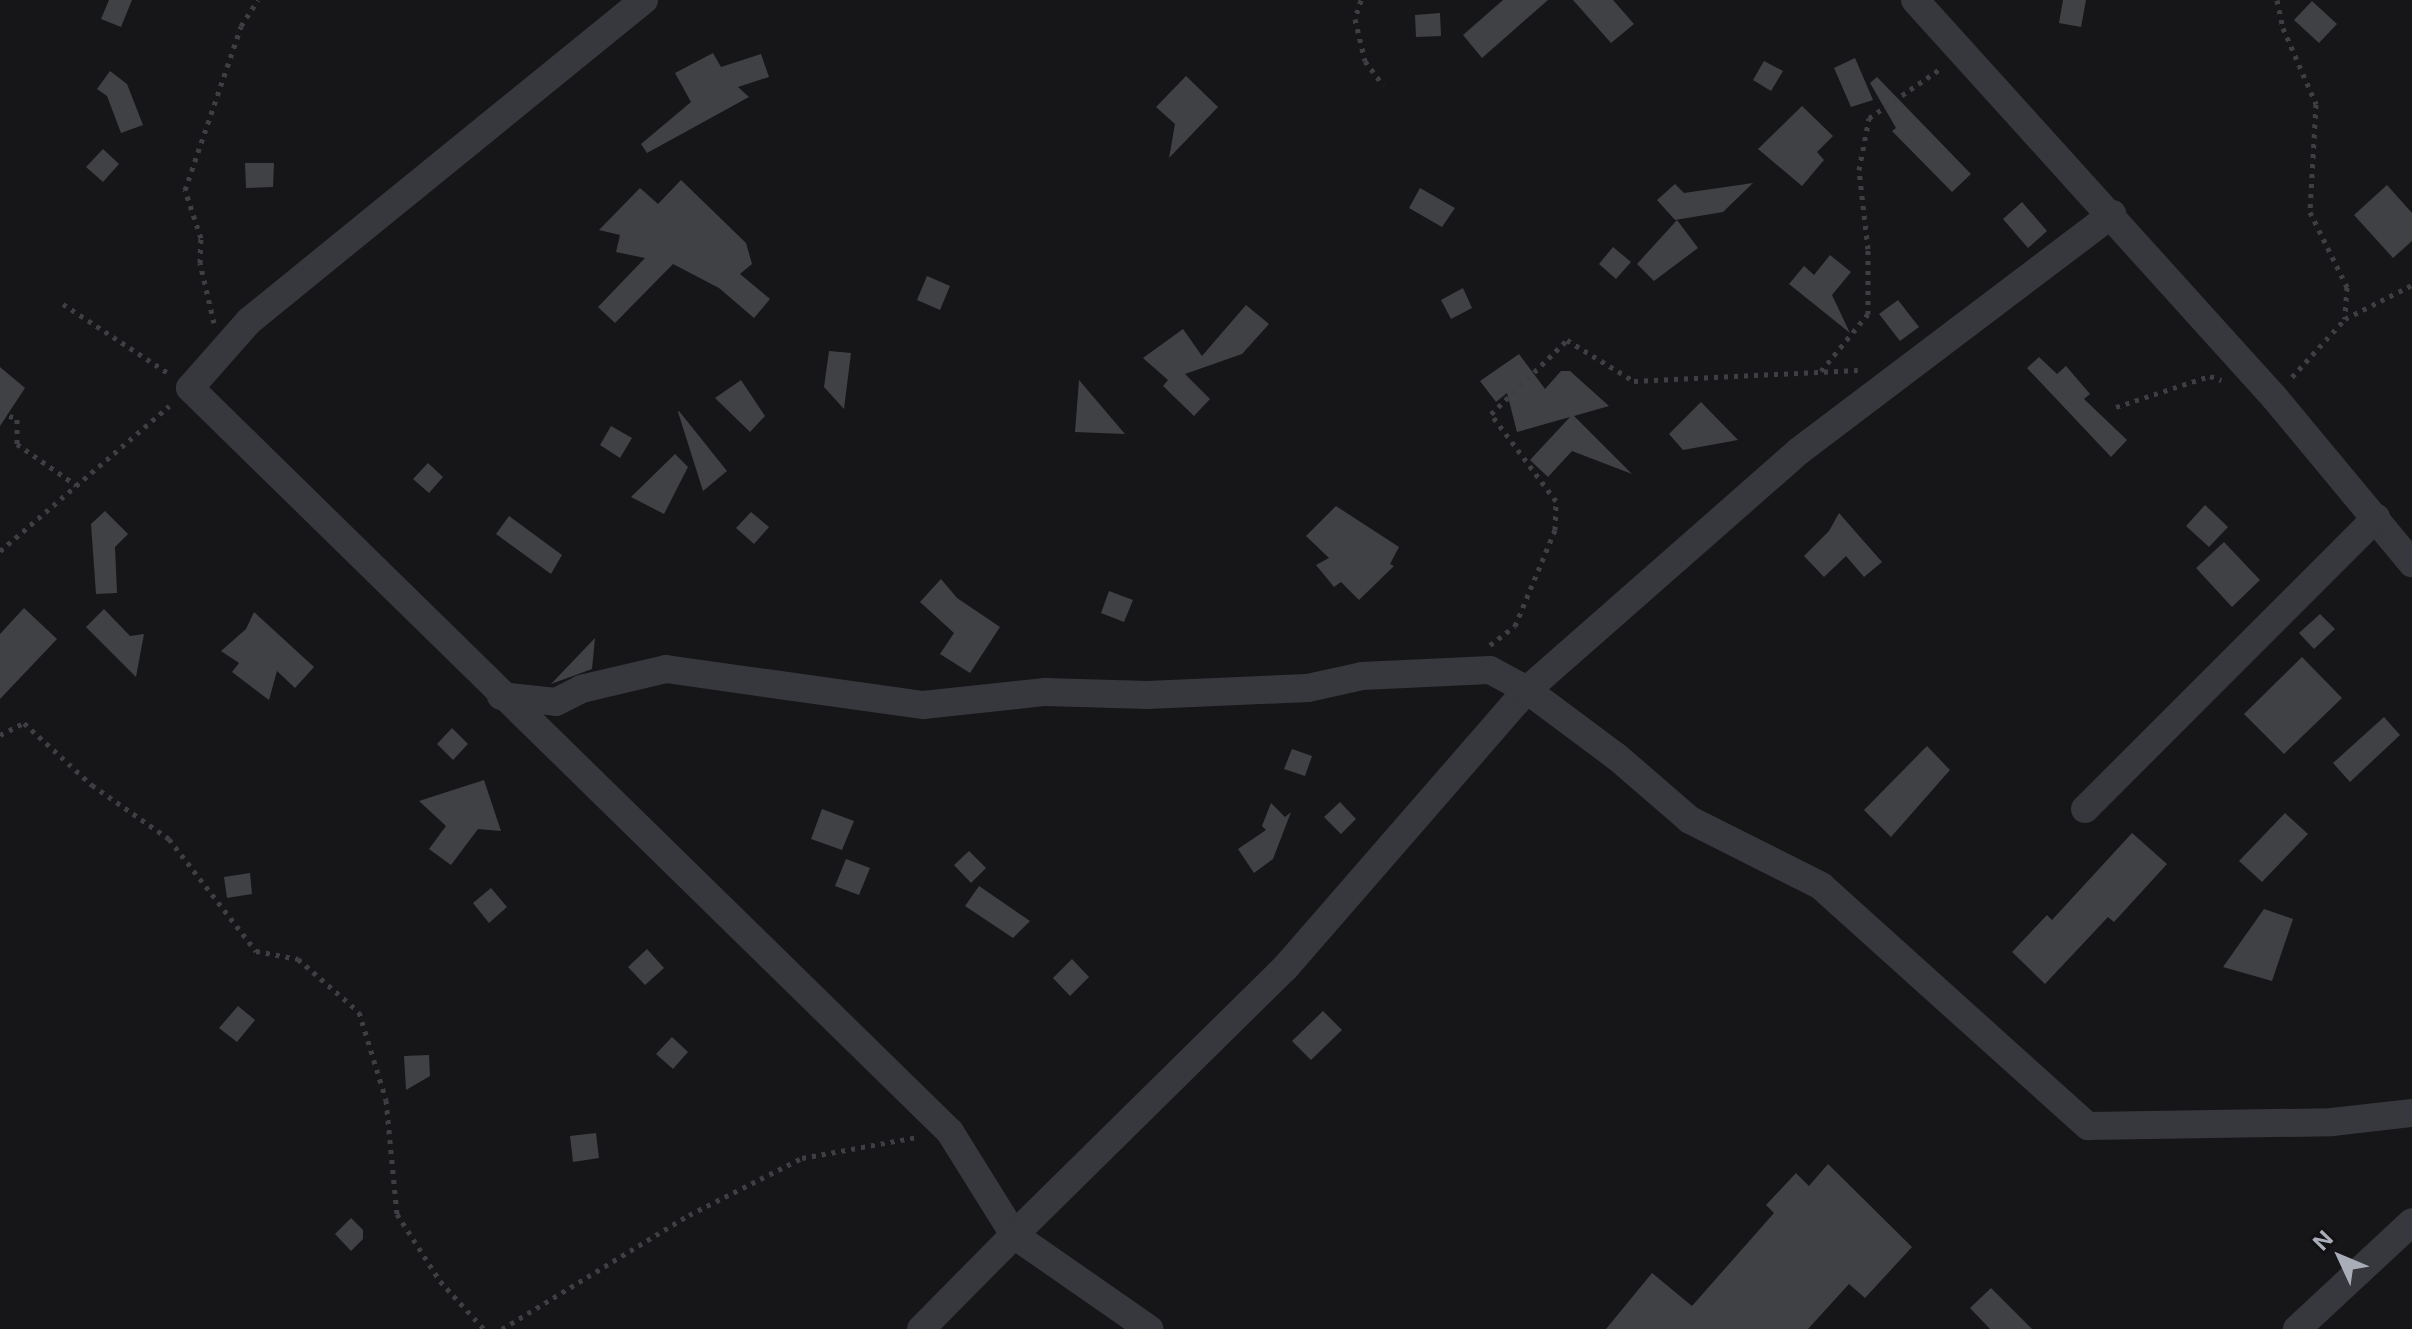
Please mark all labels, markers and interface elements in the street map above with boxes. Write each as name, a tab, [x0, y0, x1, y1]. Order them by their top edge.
north arrow	[2300, 1217, 2380, 1297]
text: N	[2308, 1225, 2338, 1255]

